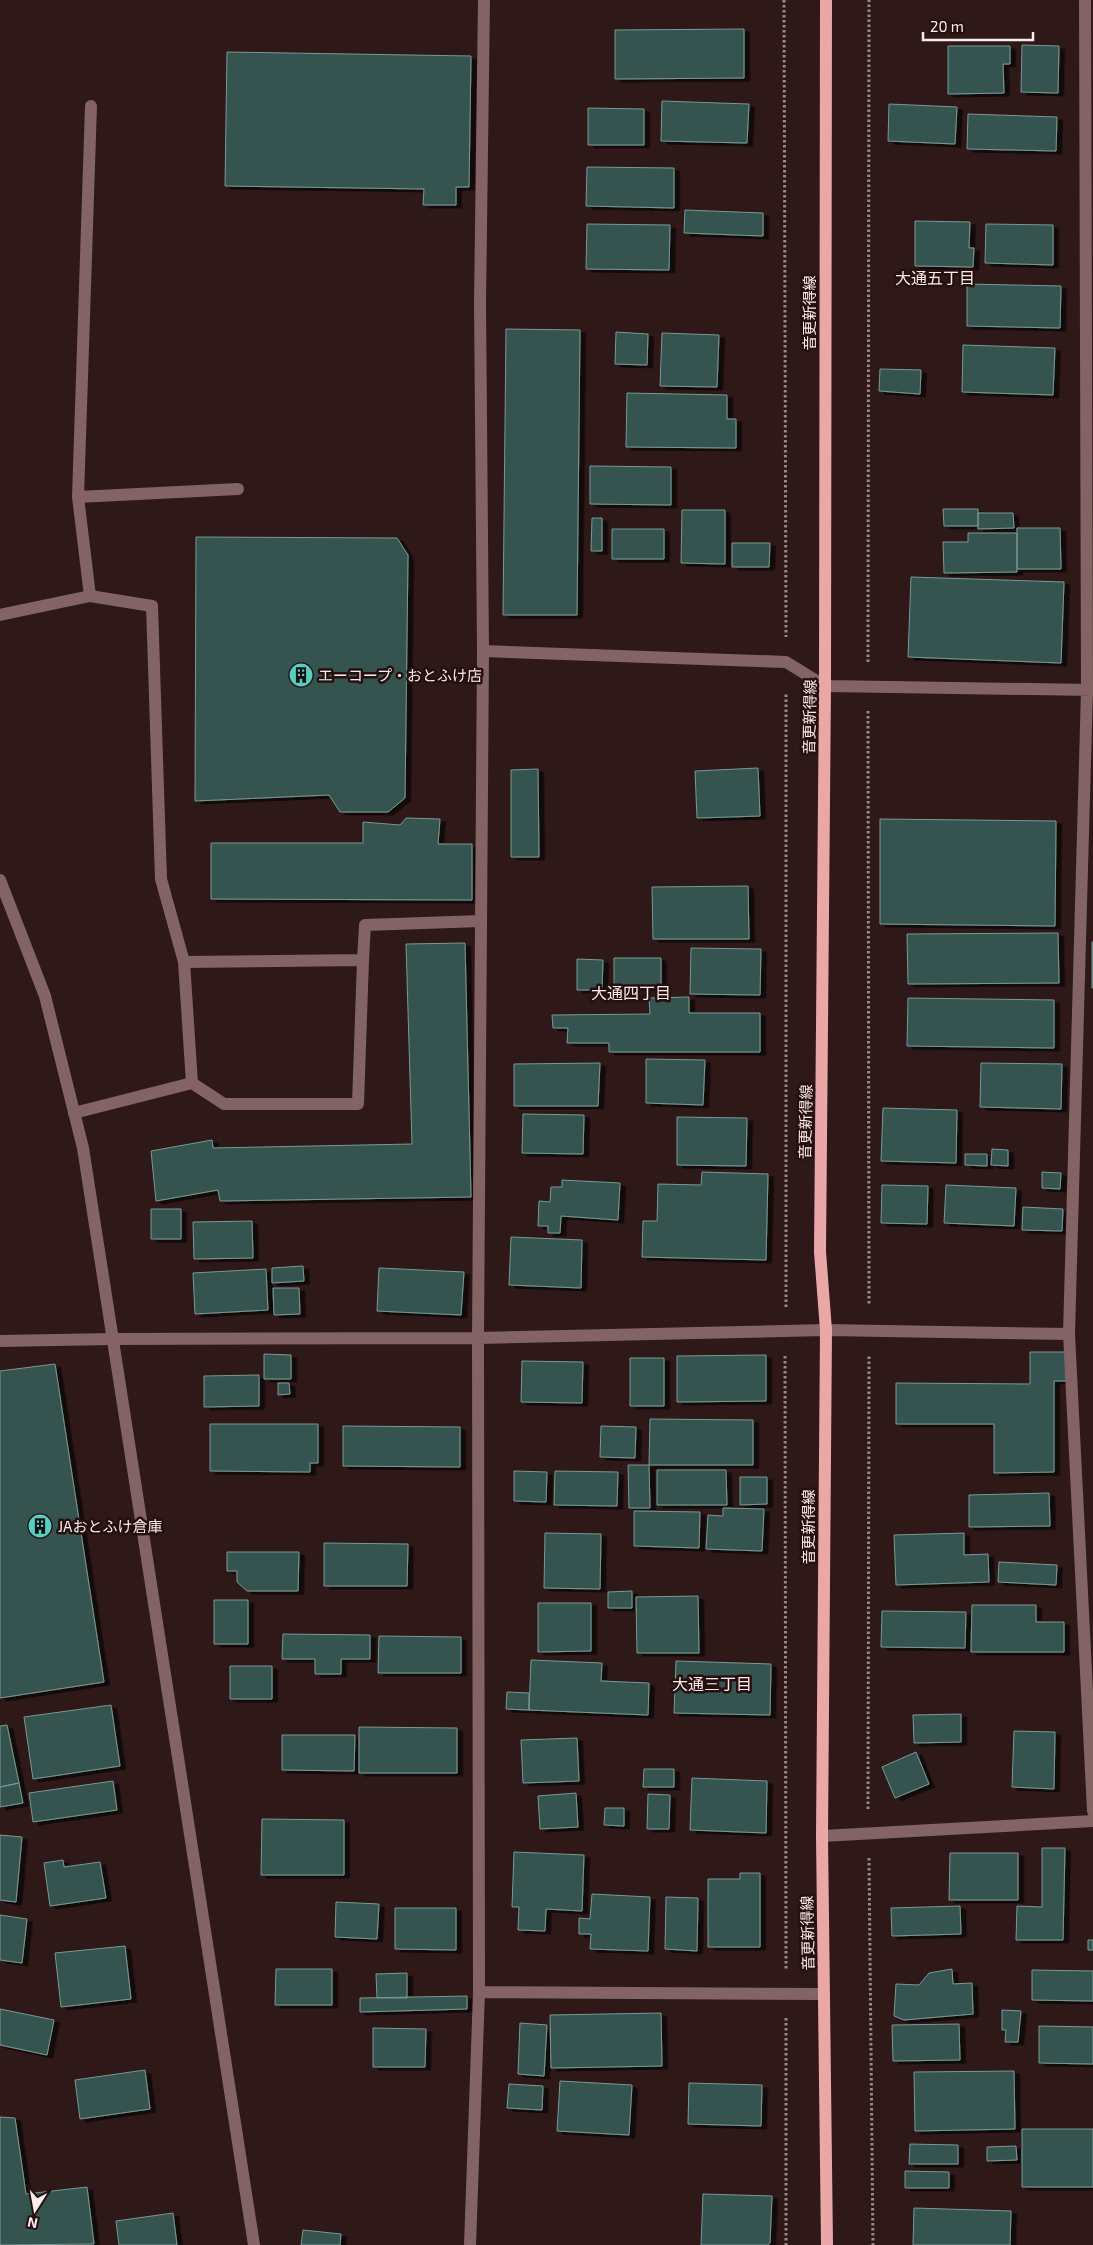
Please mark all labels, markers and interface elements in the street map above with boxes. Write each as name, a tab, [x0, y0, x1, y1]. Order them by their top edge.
scale bar	[923, 10, 1033, 42]
text: 20 m	[930, 17, 964, 35]
district label: 大通五丁目	[895, 268, 975, 287]
street label: 音更新得線	[800, 275, 818, 351]
building icon: エーコープ・おとふけ店	[288, 662, 314, 688]
place label: エーコープ・おとふけ店	[318, 666, 482, 684]
street label: 音更新得線	[799, 679, 819, 755]
district label: 大通四丁目	[591, 983, 671, 1002]
street label: 音更新得線	[795, 1084, 815, 1160]
street label: 音更新得線	[799, 1489, 817, 1565]
building icon: JAおとふけ倉庫	[27, 1513, 53, 1539]
place label: JAおとふけ倉庫	[58, 1517, 162, 1535]
district label: 大通三丁目	[672, 1674, 752, 1693]
street label: 音更新得線	[797, 1895, 817, 1971]
north arrow	[10, 2185, 60, 2235]
text: N	[26, 2214, 39, 2233]

